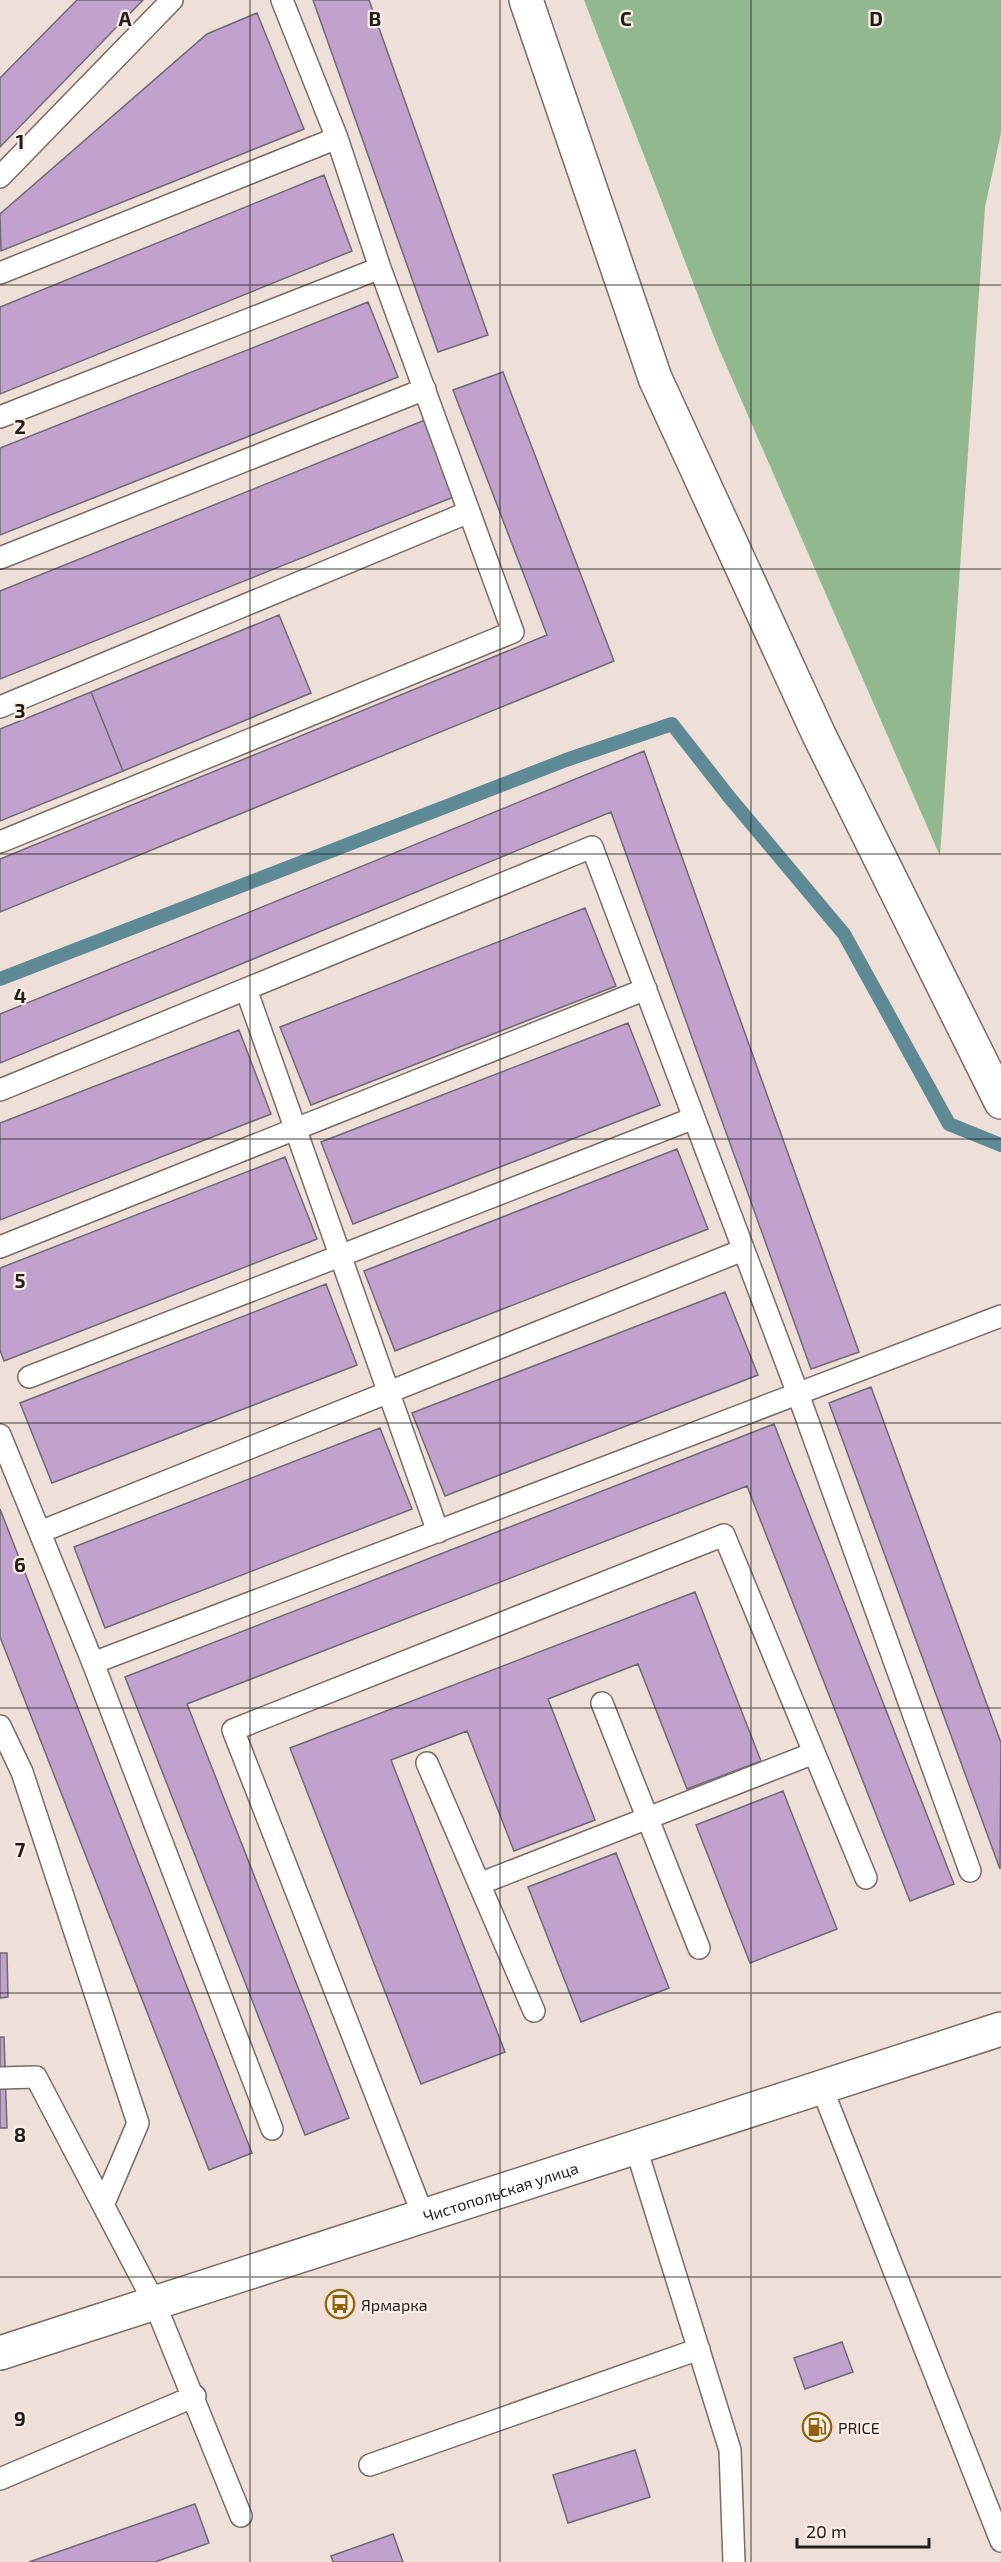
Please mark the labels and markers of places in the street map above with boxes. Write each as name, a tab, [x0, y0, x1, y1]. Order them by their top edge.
bus stop icon: Ярмарка	[324, 2288, 356, 2320]
place label: Ярмарка	[361, 2295, 428, 2314]
fuel station icon: PRICE	[801, 2411, 833, 2443]
place label: PRICE	[838, 2418, 880, 2437]

